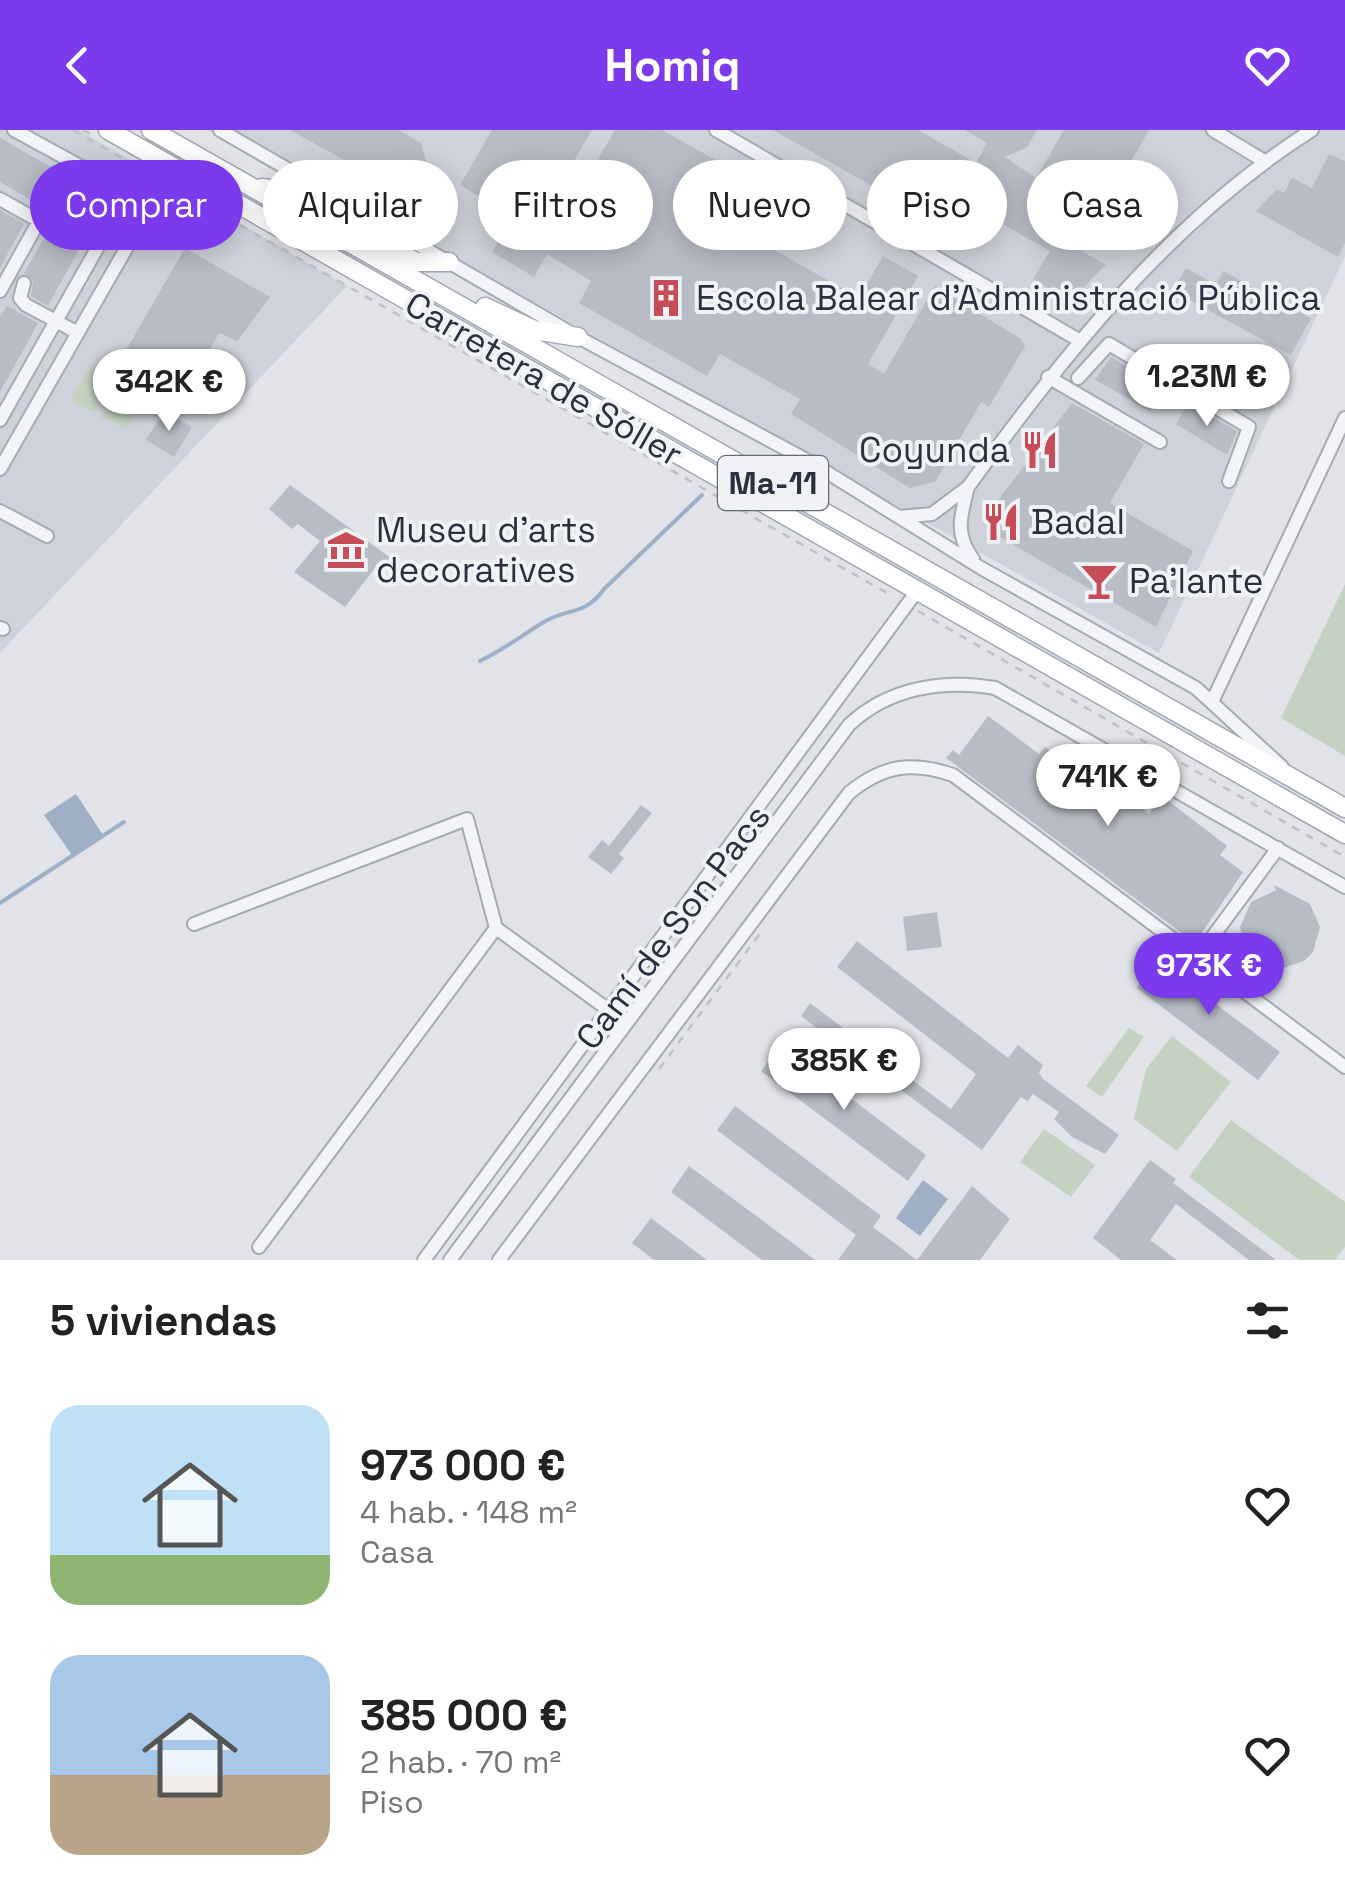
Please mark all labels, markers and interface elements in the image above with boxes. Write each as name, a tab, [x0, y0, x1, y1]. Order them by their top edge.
text: Homiq	[604, 37, 741, 94]
icon: back	[50, 38, 105, 93]
icon: heart	[1240, 38, 1295, 93]
chip: Comprar	[30, 160, 243, 250]
chip: Alquilar	[263, 160, 458, 250]
chip: Filtros	[478, 160, 653, 250]
chip: Nuevo	[673, 160, 847, 250]
chip: Piso	[867, 160, 1007, 250]
chip: Casa	[1027, 160, 1178, 250]
place label: Escola Balear d'Administració Pública	[696, 276, 1321, 320]
building icon: Escola Balear d'Administració Pública	[645, 277, 687, 319]
street label: Carretera de Sóller	[398, 282, 690, 476]
pin: 1.23M €	[1115, 344, 1299, 429]
pin: 342K €	[88, 349, 250, 434]
text: 1.23M €	[1147, 356, 1267, 396]
text: 342K €	[115, 361, 223, 401]
place label: Coyunda	[859, 428, 1010, 472]
restaurant icon: Coyunda	[1019, 429, 1061, 471]
road number: Ma-11	[718, 456, 828, 510]
place label: Badal	[1031, 500, 1125, 544]
restaurant icon: Badal	[980, 501, 1022, 543]
place label: Museu d'arts decoratives	[376, 508, 596, 592]
museum icon: Museu d'arts decoratives	[325, 529, 367, 571]
place label: Pa'lante	[1129, 559, 1263, 603]
bar icon: Pa'lante	[1078, 560, 1120, 602]
pin: 741K €	[1027, 744, 1189, 829]
text: 741K €	[1058, 756, 1158, 796]
street label: Camí de Son Pacs	[566, 796, 780, 1058]
pin: 973K €	[1128, 933, 1290, 1018]
text: 973K €	[1156, 945, 1262, 985]
pin: 385K €	[763, 1028, 925, 1113]
text: 385K €	[790, 1040, 898, 1080]
icon: filters	[1240, 1293, 1295, 1348]
text: 5 viviendas	[50, 1294, 277, 1347]
text: 973 000 €	[360, 1439, 565, 1492]
icon: home	[130, 1445, 250, 1565]
icon: heart	[1240, 1478, 1295, 1533]
text: 4 hab. · 148 m²	[360, 1492, 577, 1532]
text: Casa	[360, 1532, 434, 1572]
text: 385 000 €	[360, 1689, 567, 1742]
icon: home	[130, 1695, 250, 1815]
icon: heart	[1240, 1728, 1295, 1783]
text: 2 hab. · 70 m²	[360, 1742, 561, 1782]
text: Piso	[360, 1782, 424, 1822]

